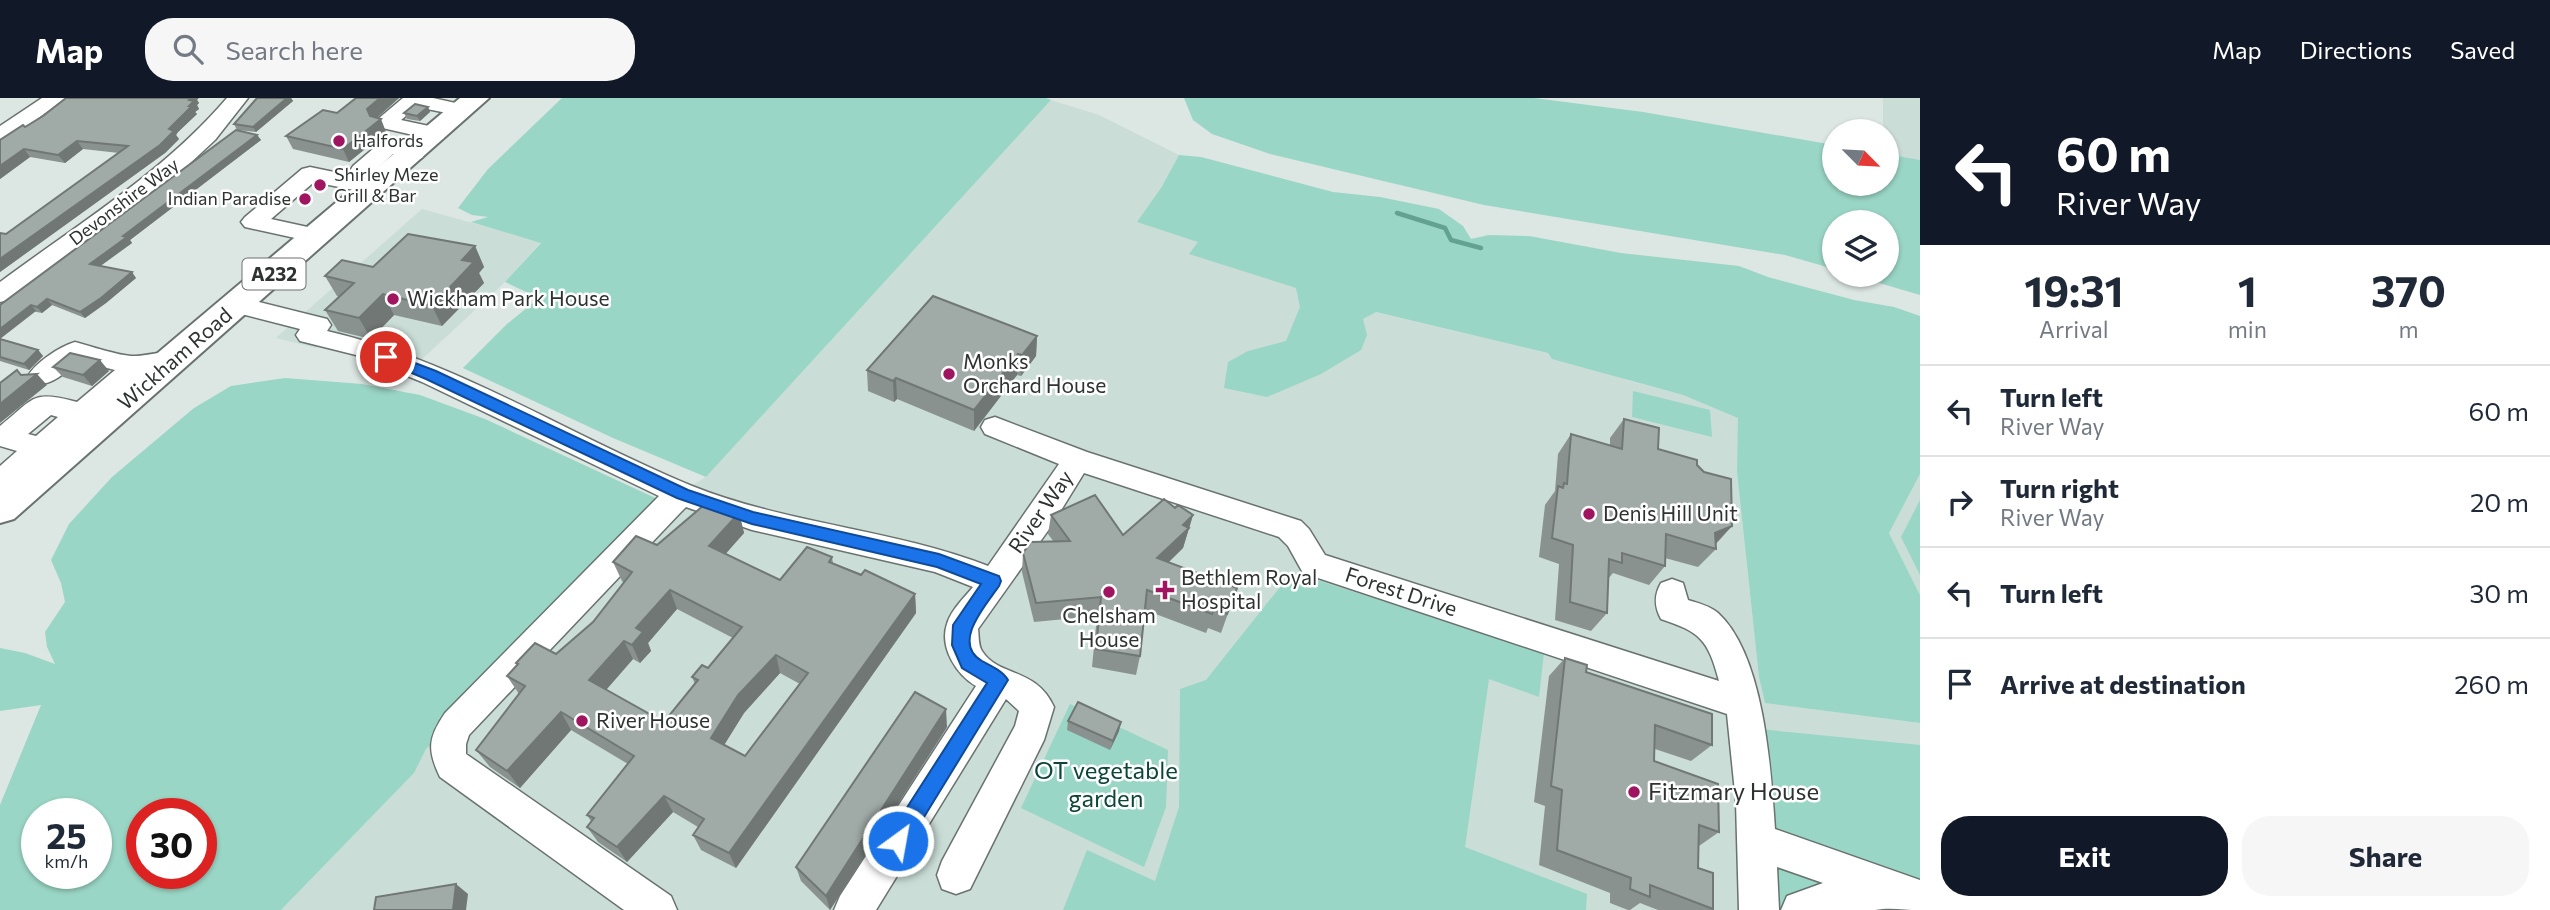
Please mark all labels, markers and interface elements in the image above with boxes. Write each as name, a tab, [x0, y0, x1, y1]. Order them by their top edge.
search box	[145, 18, 635, 81]
text: Map	[35, 29, 103, 70]
icon: search	[169, 30, 207, 68]
text: Search here	[225, 34, 363, 65]
text: Map	[2212, 35, 2262, 64]
text: Directions	[2300, 35, 2412, 64]
text: Saved	[2450, 35, 2515, 64]
north arrow	[1822, 119, 1899, 196]
map controls	[1822, 119, 1899, 287]
text: 60 m	[2056, 122, 2171, 182]
icon: left	[1941, 126, 2032, 217]
place label: Halfords	[353, 129, 423, 151]
marker: Halfords	[331, 133, 347, 149]
street label: Devonshire Way	[64, 153, 182, 250]
place label: Shirley Meze Grill & Bar	[334, 163, 438, 206]
marker: Shirley Meze Grill & Bar	[312, 177, 328, 193]
text: River Way	[2056, 182, 2201, 222]
place label: Indian Paradise	[168, 187, 291, 209]
marker: Indian Paradise	[297, 191, 313, 207]
button: layers	[1822, 210, 1899, 287]
road number: A232	[243, 258, 306, 290]
text: 19:31	[2024, 264, 2124, 316]
text: 1	[2238, 264, 2257, 316]
text: 370	[2371, 264, 2446, 316]
place label: Wickham Park House	[407, 285, 610, 310]
marker: Wickham Park House	[385, 291, 401, 307]
street label: Wickham Road	[112, 302, 236, 414]
text: Arrival	[2039, 315, 2109, 343]
text: min	[2228, 315, 2267, 343]
text: m	[2398, 315, 2418, 343]
pin	[356, 327, 416, 387]
icon: arrive	[367, 338, 405, 376]
place label: Monks Orchard House	[963, 348, 1106, 397]
marker: Monks Orchard House	[941, 366, 957, 382]
text: Turn left	[2000, 381, 2103, 412]
icon: left	[1941, 392, 1979, 430]
text: 60 m	[2469, 395, 2529, 426]
text: River Way	[2000, 412, 2104, 440]
street label: River Way	[1002, 465, 1077, 557]
text: Turn right	[2000, 472, 2119, 503]
icon: right	[1941, 483, 1979, 521]
text: 20 m	[2470, 486, 2529, 517]
place label: Denis Hill Unit	[1603, 500, 1738, 525]
text: River Way	[2000, 503, 2104, 531]
marker: Denis Hill Unit	[1581, 506, 1597, 522]
street label: Forest Drive	[1342, 561, 1461, 620]
place label: Bethlem Royal Hospital	[1181, 564, 1317, 613]
icon: left	[1941, 574, 1979, 612]
text: Turn left	[2000, 577, 2103, 608]
text: 30 m	[2470, 577, 2529, 608]
marker: Bethlem Royal Hospital	[1155, 580, 1175, 600]
marker: Chelsham House	[1101, 584, 1117, 600]
place label: Chelsham House	[1062, 602, 1156, 651]
icon: arrive	[1941, 665, 1979, 703]
text: Arrive at destination	[2000, 668, 2246, 699]
text: 260 m	[2454, 668, 2529, 699]
place label: River House	[596, 707, 710, 732]
marker: River House	[574, 713, 590, 729]
park label: OT vegetable garden	[1034, 755, 1178, 812]
place label: Fitzmary House	[1648, 776, 1819, 805]
marker: Fitzmary House	[1626, 784, 1642, 800]
speed limit sign: 30	[126, 798, 217, 889]
position arrow	[861, 804, 935, 878]
text: 25	[46, 813, 87, 856]
button: Exit	[1941, 816, 2228, 896]
button: Share	[2242, 816, 2529, 896]
text: km/h	[45, 850, 88, 872]

